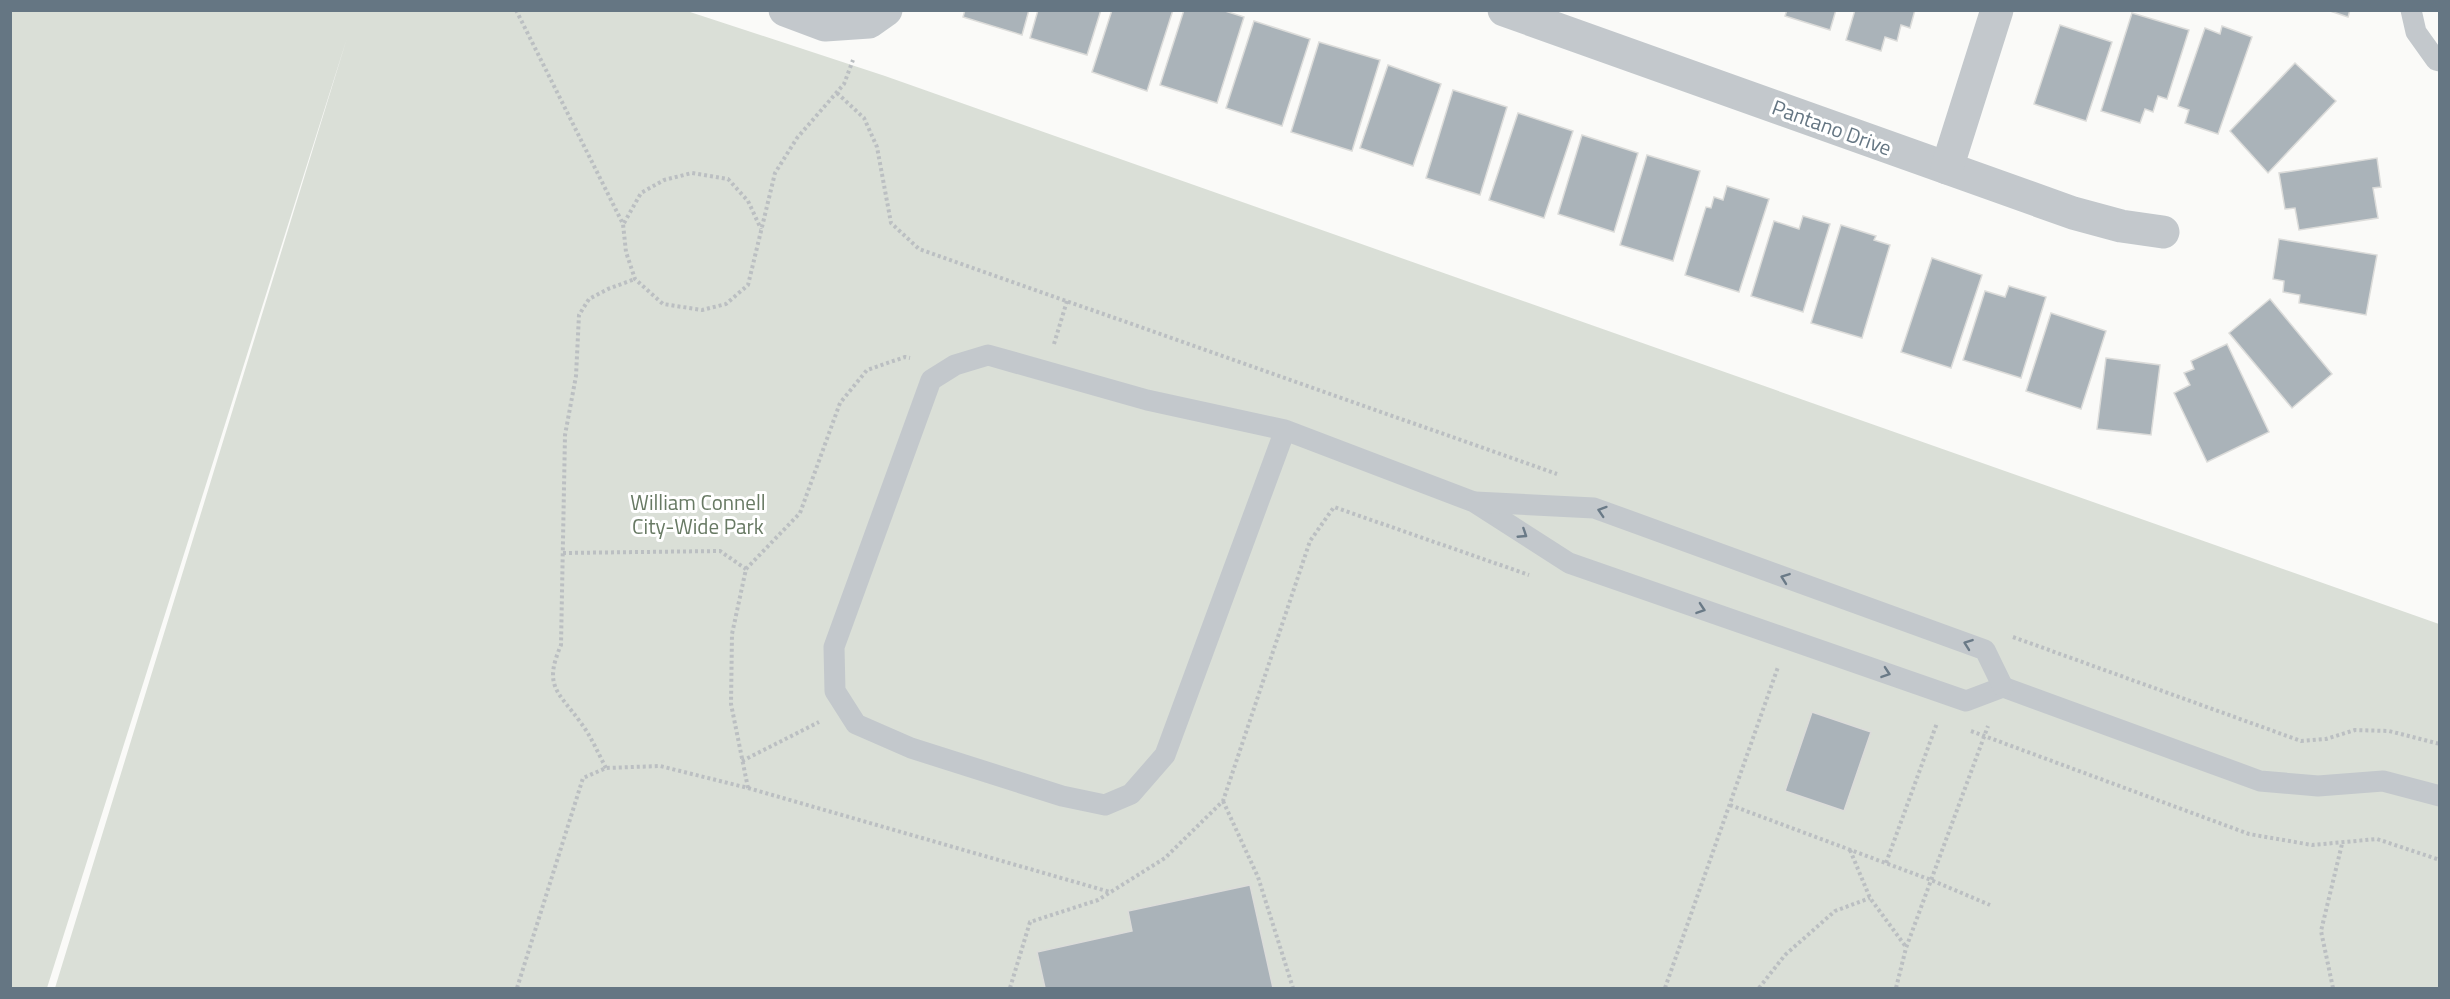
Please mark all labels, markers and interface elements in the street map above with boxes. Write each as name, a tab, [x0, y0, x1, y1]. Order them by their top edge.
street label: Pantano Drive	[1768, 91, 1896, 163]
park label: William Connell City-Wide Park	[630, 486, 766, 542]
one-way arrow	[1597, 506, 1607, 519]
one-way arrow	[1517, 526, 1527, 538]
one-way arrow	[1780, 572, 1791, 585]
one-way arrow	[1695, 602, 1706, 615]
one-way arrow	[1963, 639, 1974, 652]
one-way arrow	[1880, 665, 1891, 678]

